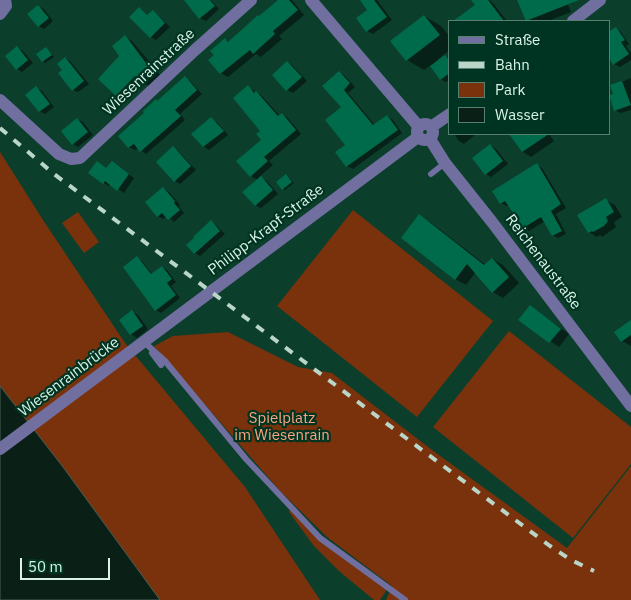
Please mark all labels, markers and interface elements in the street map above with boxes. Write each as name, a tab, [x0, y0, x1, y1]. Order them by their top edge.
legend	[448, 20, 611, 135]
street label: Wiesenrainstraße	[99, 25, 199, 119]
text: Straße	[495, 30, 540, 49]
text: Bahn	[495, 55, 530, 74]
text: Park	[495, 80, 525, 99]
text: Wasser	[495, 105, 545, 124]
street label: Philipp-Krapf-Straße	[205, 181, 327, 279]
street label: Reichenaustraße	[501, 211, 585, 313]
street label: Wiesenrainbrücke	[15, 333, 123, 421]
park label: Spielplatz im Wiesenrain	[234, 410, 330, 445]
scale bar	[22, 548, 112, 580]
text: 50 m	[28, 557, 63, 576]

